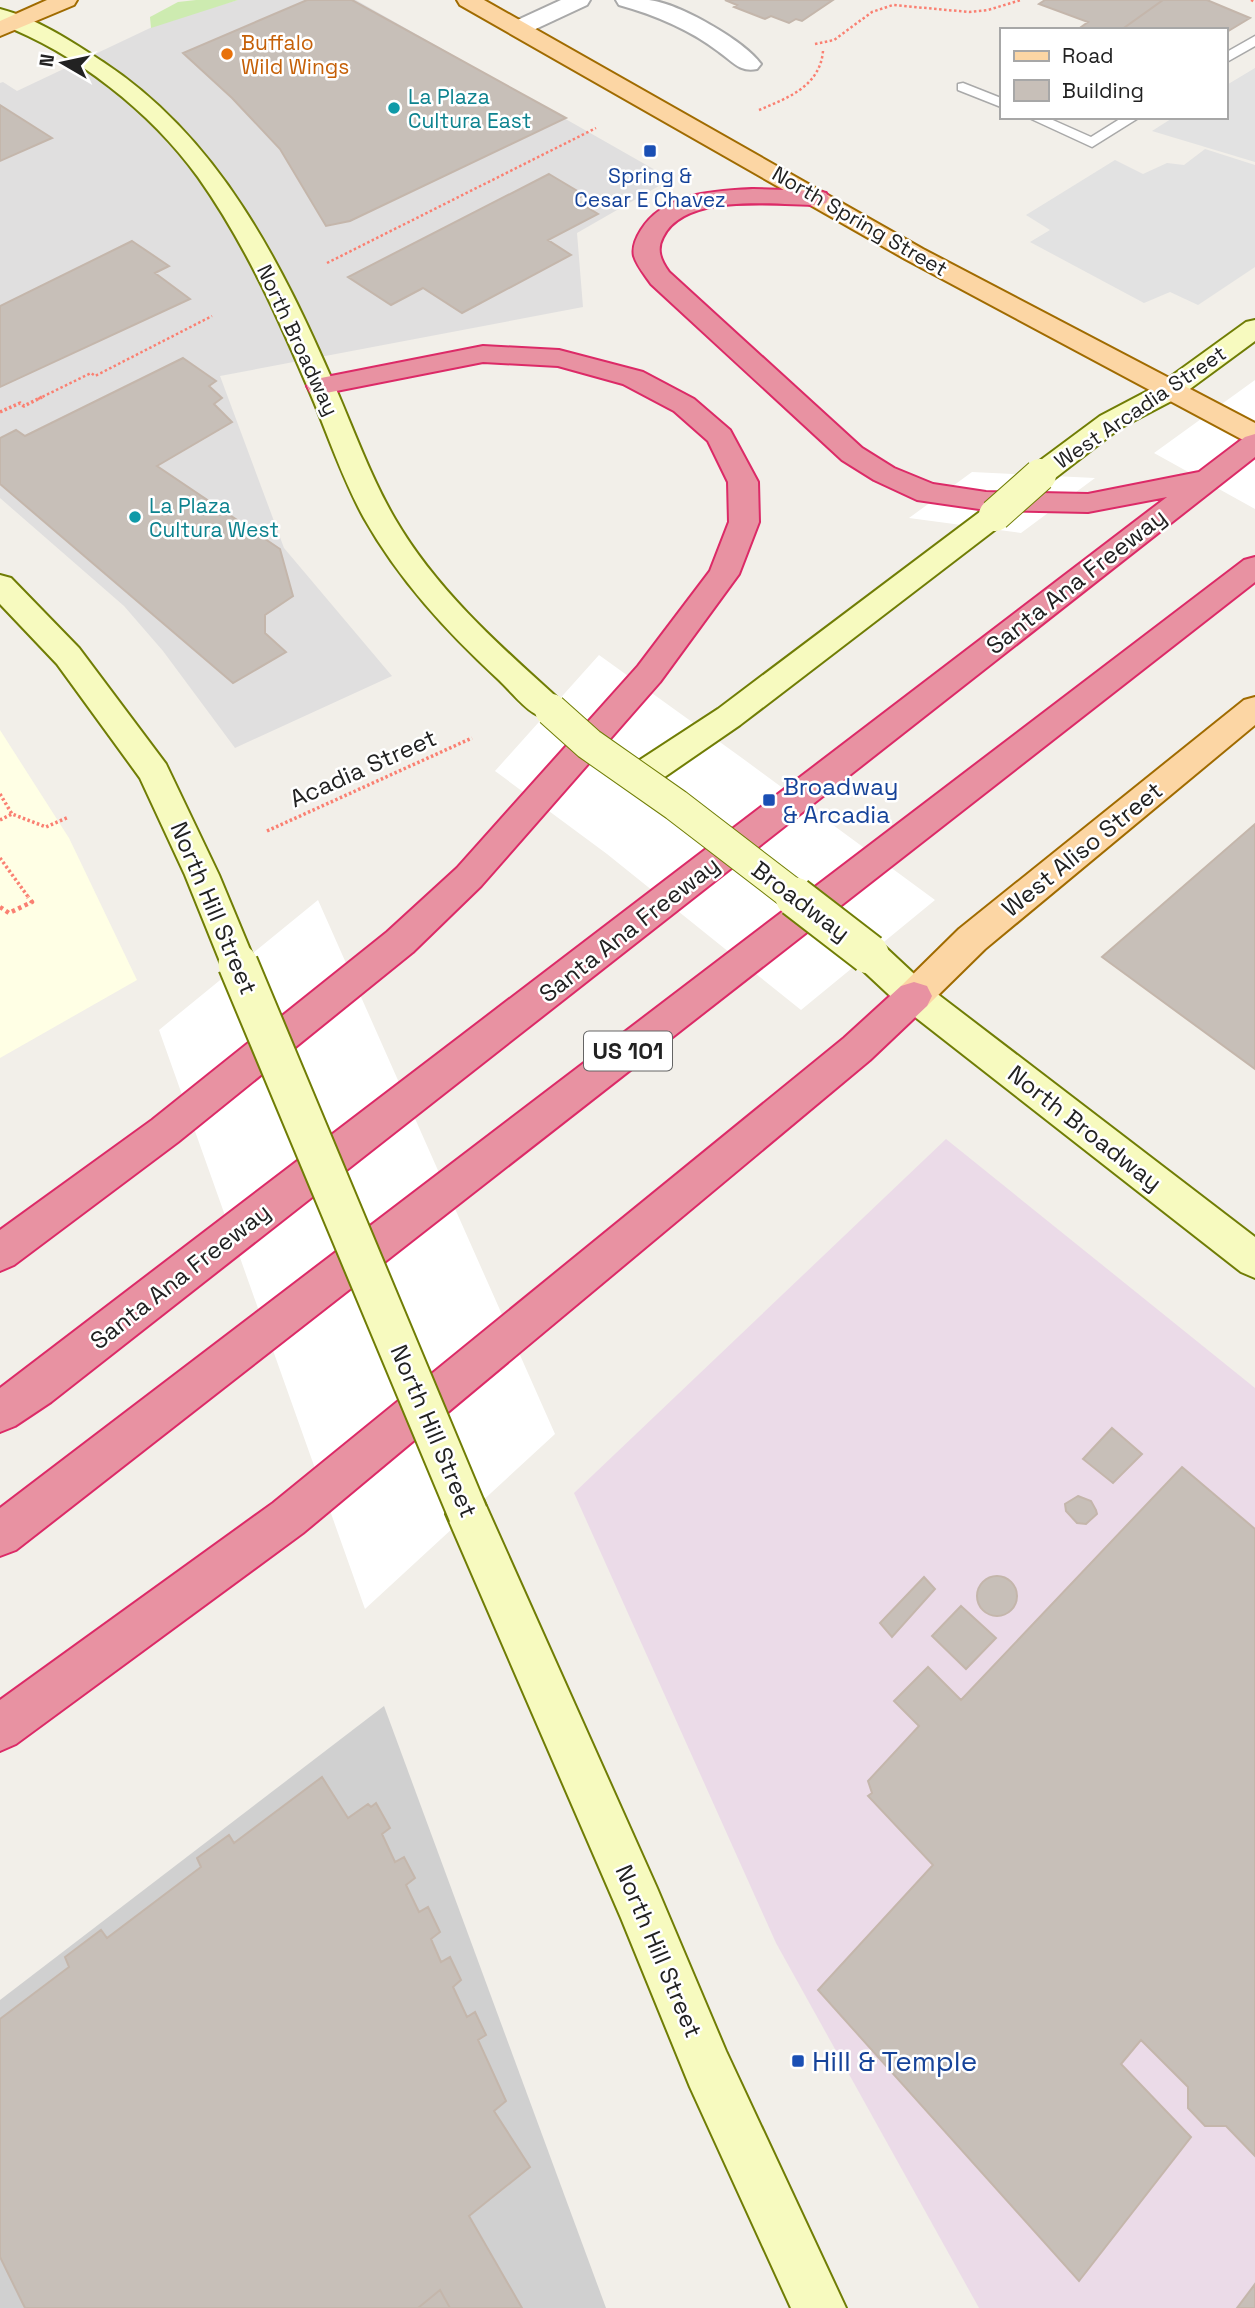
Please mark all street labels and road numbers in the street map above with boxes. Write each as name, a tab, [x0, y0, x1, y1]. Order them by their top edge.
street label: North Spring Street	[767, 160, 953, 282]
street label: North Broadway	[251, 260, 345, 420]
street label: West Arcadia Street	[1049, 339, 1231, 475]
street label: Santa Ana Freeway	[980, 501, 1172, 661]
street label: Acadia Street	[285, 722, 441, 814]
street label: West Aliso Street	[995, 775, 1169, 923]
street label: North Hill Street	[164, 817, 264, 999]
street label: Santa Ana Freeway	[533, 849, 725, 1009]
street label: Broadway	[746, 854, 856, 948]
road number: US 101	[584, 1032, 672, 1070]
street label: North Broadway	[1002, 1058, 1168, 1198]
street label: Santa Ana Freeway	[84, 1196, 276, 1356]
street label: North Hill Street	[384, 1340, 484, 1522]
street label: North Hill Street	[609, 1860, 709, 2042]

